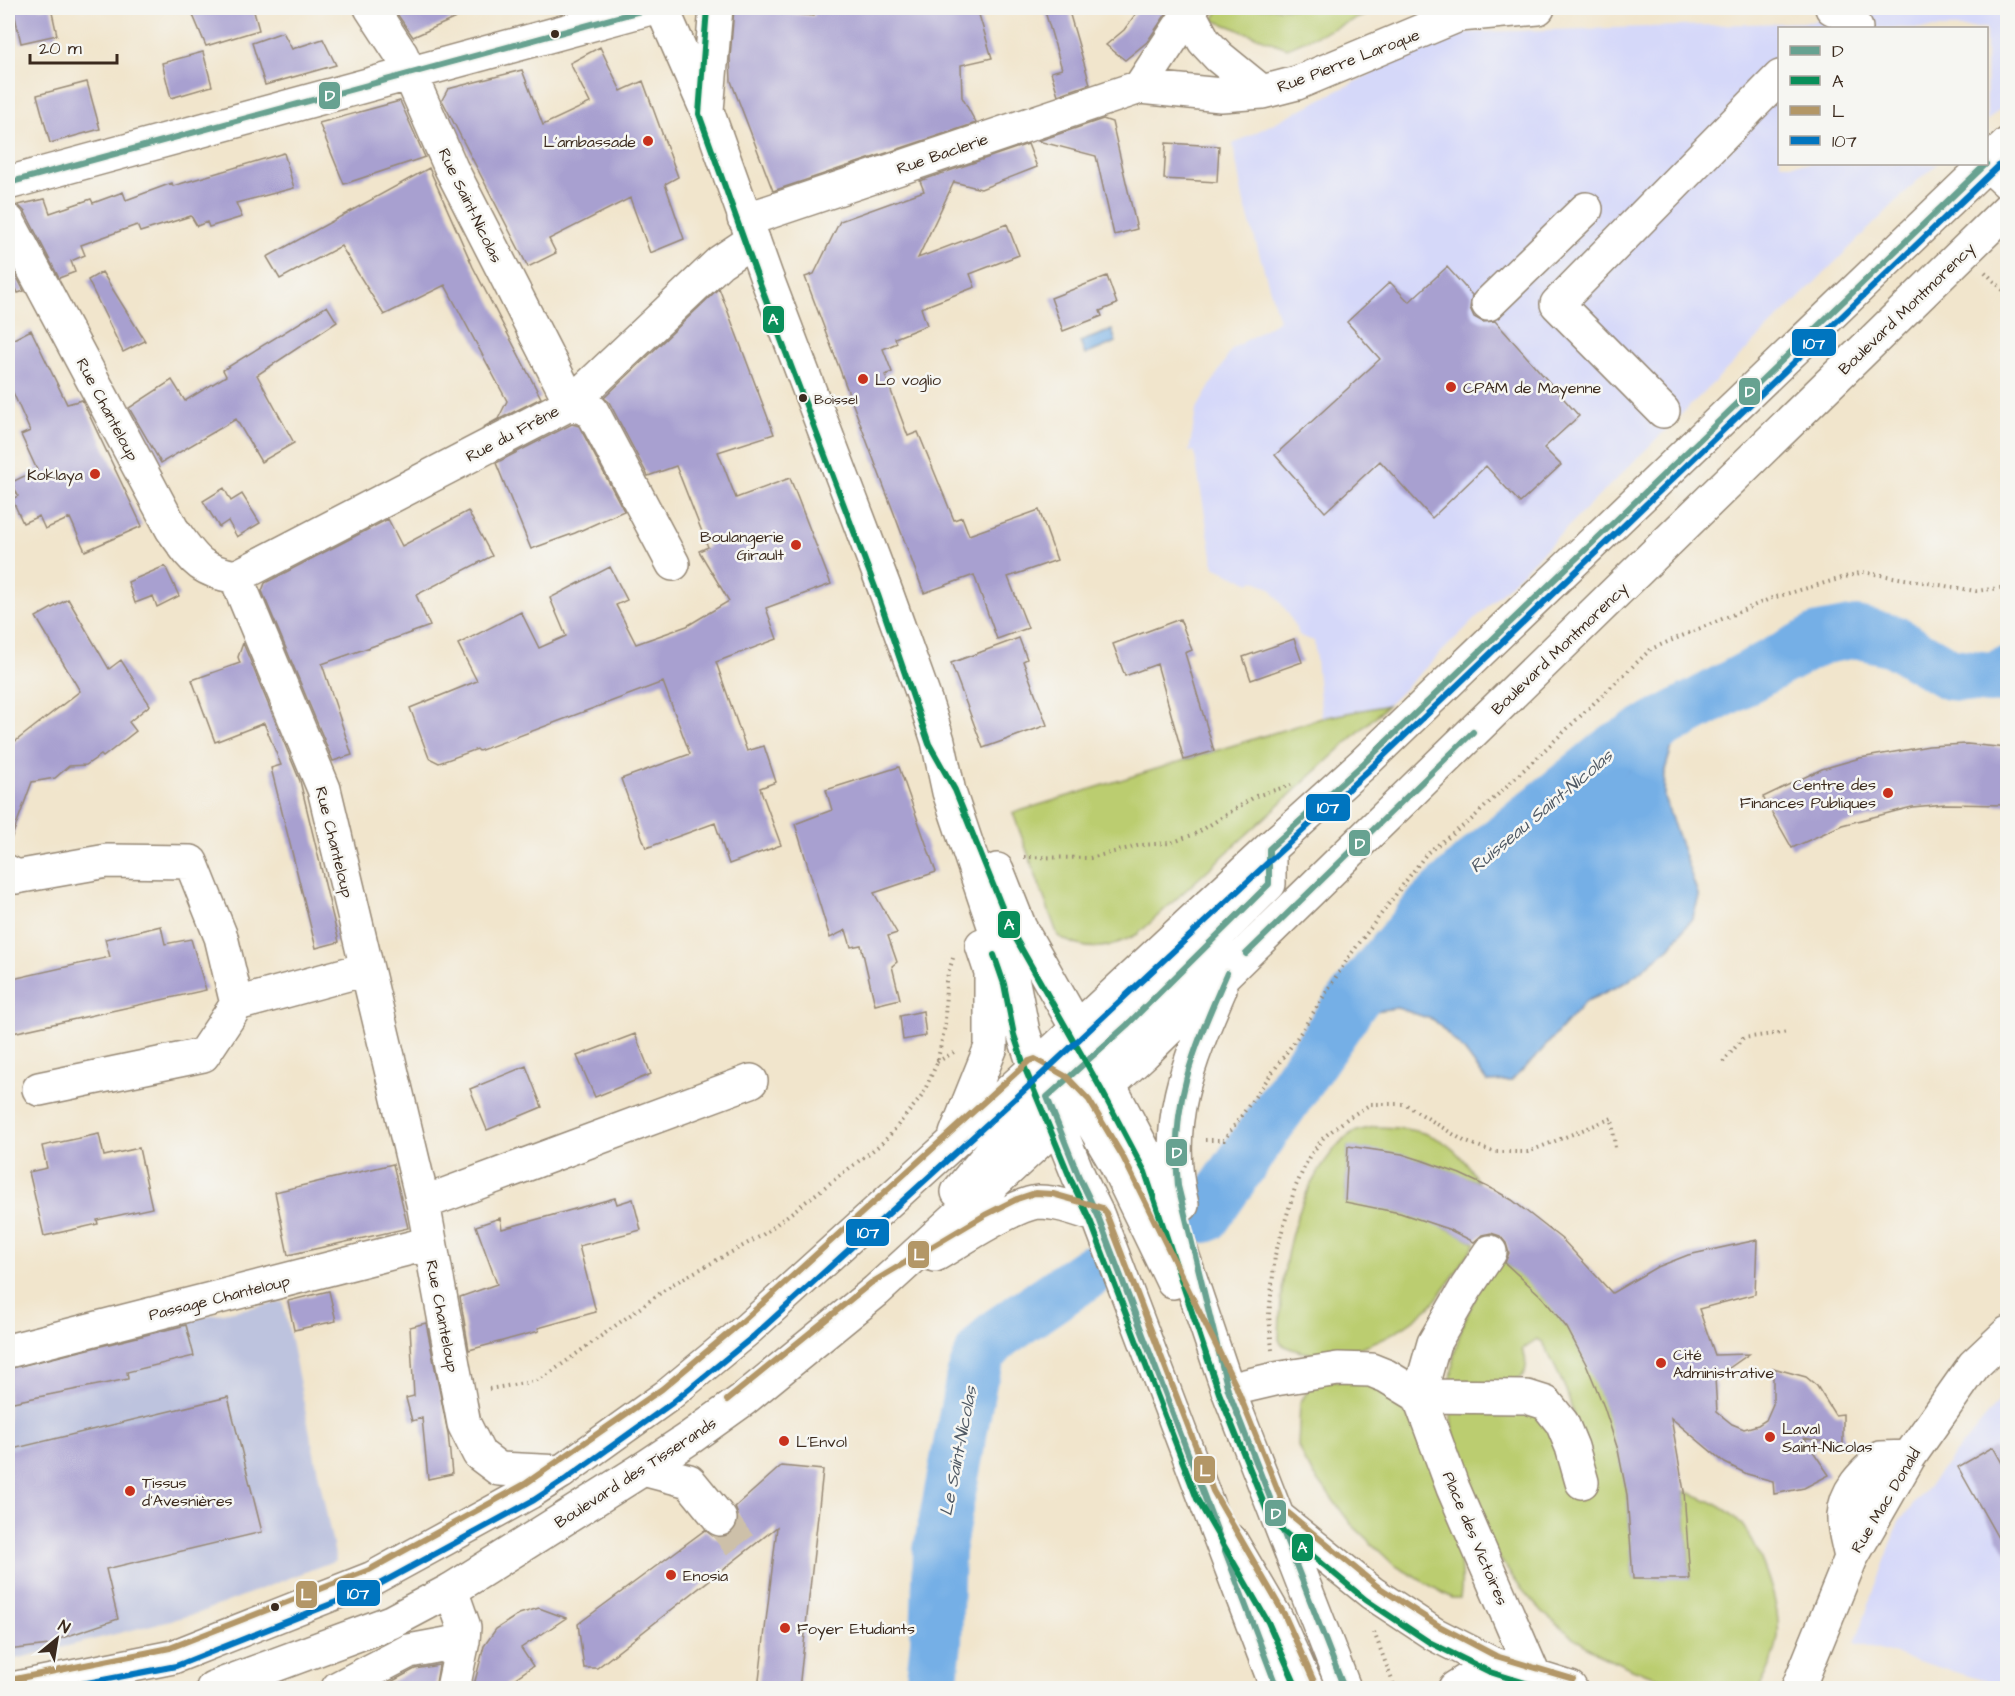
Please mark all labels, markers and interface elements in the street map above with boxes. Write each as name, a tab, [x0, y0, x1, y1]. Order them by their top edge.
street label: Rue Pierre Laroque	[1274, 24, 1423, 98]
scale bar	[30, 27, 117, 65]
legend	[1778, 27, 1988, 165]
unlabelled marker	[549, 28, 561, 40]
text: 20 m	[39, 36, 82, 61]
text: D	[1832, 39, 1844, 64]
text: A	[1832, 69, 1844, 94]
line badge: D	[318, 81, 341, 110]
text: D	[325, 85, 336, 107]
text: L	[1832, 99, 1845, 124]
street label: Rue Baclerie	[894, 128, 991, 180]
text: 107	[1832, 129, 1857, 154]
place label: L'ambassade	[544, 131, 636, 153]
marker: L'ambassade	[641, 134, 655, 148]
street label: Rue Saint-Nicolas	[433, 144, 507, 266]
street label: Boulevard Montmorency	[1834, 237, 1981, 381]
line badge: A	[762, 305, 785, 334]
text: A	[768, 309, 779, 331]
line badge: 107	[1791, 328, 1837, 357]
text: 107	[1803, 333, 1825, 355]
street label: Rue Chanteloup	[71, 354, 144, 465]
place label: Lo voglio	[875, 369, 941, 392]
marker: Lo voglio	[856, 372, 870, 386]
place label: CPAM de Mayenne	[1463, 377, 1602, 400]
line badge: D	[1738, 377, 1761, 406]
marker: CPAM de Mayenne	[1444, 380, 1458, 394]
text: D	[1745, 381, 1756, 403]
place label: Boissel	[814, 390, 858, 410]
marker: Boissel	[797, 392, 809, 404]
street label: Rue du Frêne	[462, 400, 563, 468]
place label: Koklaya	[27, 464, 83, 487]
marker: Koklaya	[88, 467, 102, 481]
place label: Boulangerie Girault	[700, 526, 785, 566]
marker: Boulangerie Girault	[789, 538, 803, 552]
street label: Boulevard Montmorency	[1487, 577, 1634, 721]
water label: Ruisseau Saint-Nicolas	[1464, 743, 1619, 879]
place label: Centre des Finances Publiques	[1740, 774, 1876, 814]
street label: Rue Chanteloup	[310, 784, 358, 900]
marker: Centre des Finances Publiques	[1881, 786, 1895, 800]
line badge: 107	[1305, 793, 1351, 822]
text: 107	[1317, 797, 1339, 819]
line badge: D	[1348, 829, 1371, 857]
text: D	[1355, 833, 1366, 855]
line badge: A	[997, 910, 1021, 939]
text: A	[1004, 914, 1015, 936]
line badge: D	[1165, 1138, 1188, 1167]
text: D	[1172, 1142, 1183, 1164]
line badge: 107	[845, 1218, 890, 1247]
text: 107	[857, 1222, 879, 1244]
line badge: L	[907, 1240, 930, 1269]
text: L	[913, 1244, 925, 1266]
street label: Rue Chanteloup	[420, 1258, 464, 1374]
street label: Passage Chanteloup	[146, 1270, 293, 1327]
place label: Cité Administrative	[1673, 1344, 1774, 1384]
marker: Cité Administrative	[1654, 1356, 1668, 1370]
water label: Le Saint-Nicolas	[934, 1383, 983, 1518]
street label: Boulevard des Tisserands	[550, 1412, 721, 1534]
place label: Laval Saint-Nicolas	[1782, 1418, 1873, 1458]
marker: Laval Saint-Nicolas	[1763, 1430, 1777, 1444]
place label: L'Envol	[796, 1431, 847, 1453]
marker: L'Envol	[777, 1434, 791, 1448]
street label: Rue Mac Donald	[1846, 1444, 1926, 1557]
line badge: L	[1193, 1455, 1216, 1484]
text: L	[1199, 1460, 1211, 1482]
street label: Place des Victoires	[1437, 1468, 1513, 1609]
place label: Tissus d'Avesnières	[142, 1472, 233, 1512]
marker: Tissus d'Avesnières	[123, 1484, 137, 1498]
line badge: D	[1264, 1499, 1287, 1527]
text: D	[1271, 1503, 1282, 1525]
line badge: A	[1291, 1533, 1314, 1562]
text: A	[1297, 1537, 1308, 1559]
place label: Enosia	[683, 1565, 728, 1587]
marker: Enosia	[664, 1568, 678, 1582]
line badge: 107	[336, 1579, 381, 1607]
line badge: L	[295, 1580, 318, 1609]
text: 107	[347, 1583, 369, 1605]
text: L	[300, 1584, 312, 1606]
unlabelled marker	[269, 1601, 281, 1613]
north arrow	[27, 1609, 87, 1669]
text: N	[54, 1615, 74, 1639]
place label: Foyer Etudiants	[797, 1618, 915, 1641]
marker: Foyer Etudiants	[778, 1621, 792, 1635]

